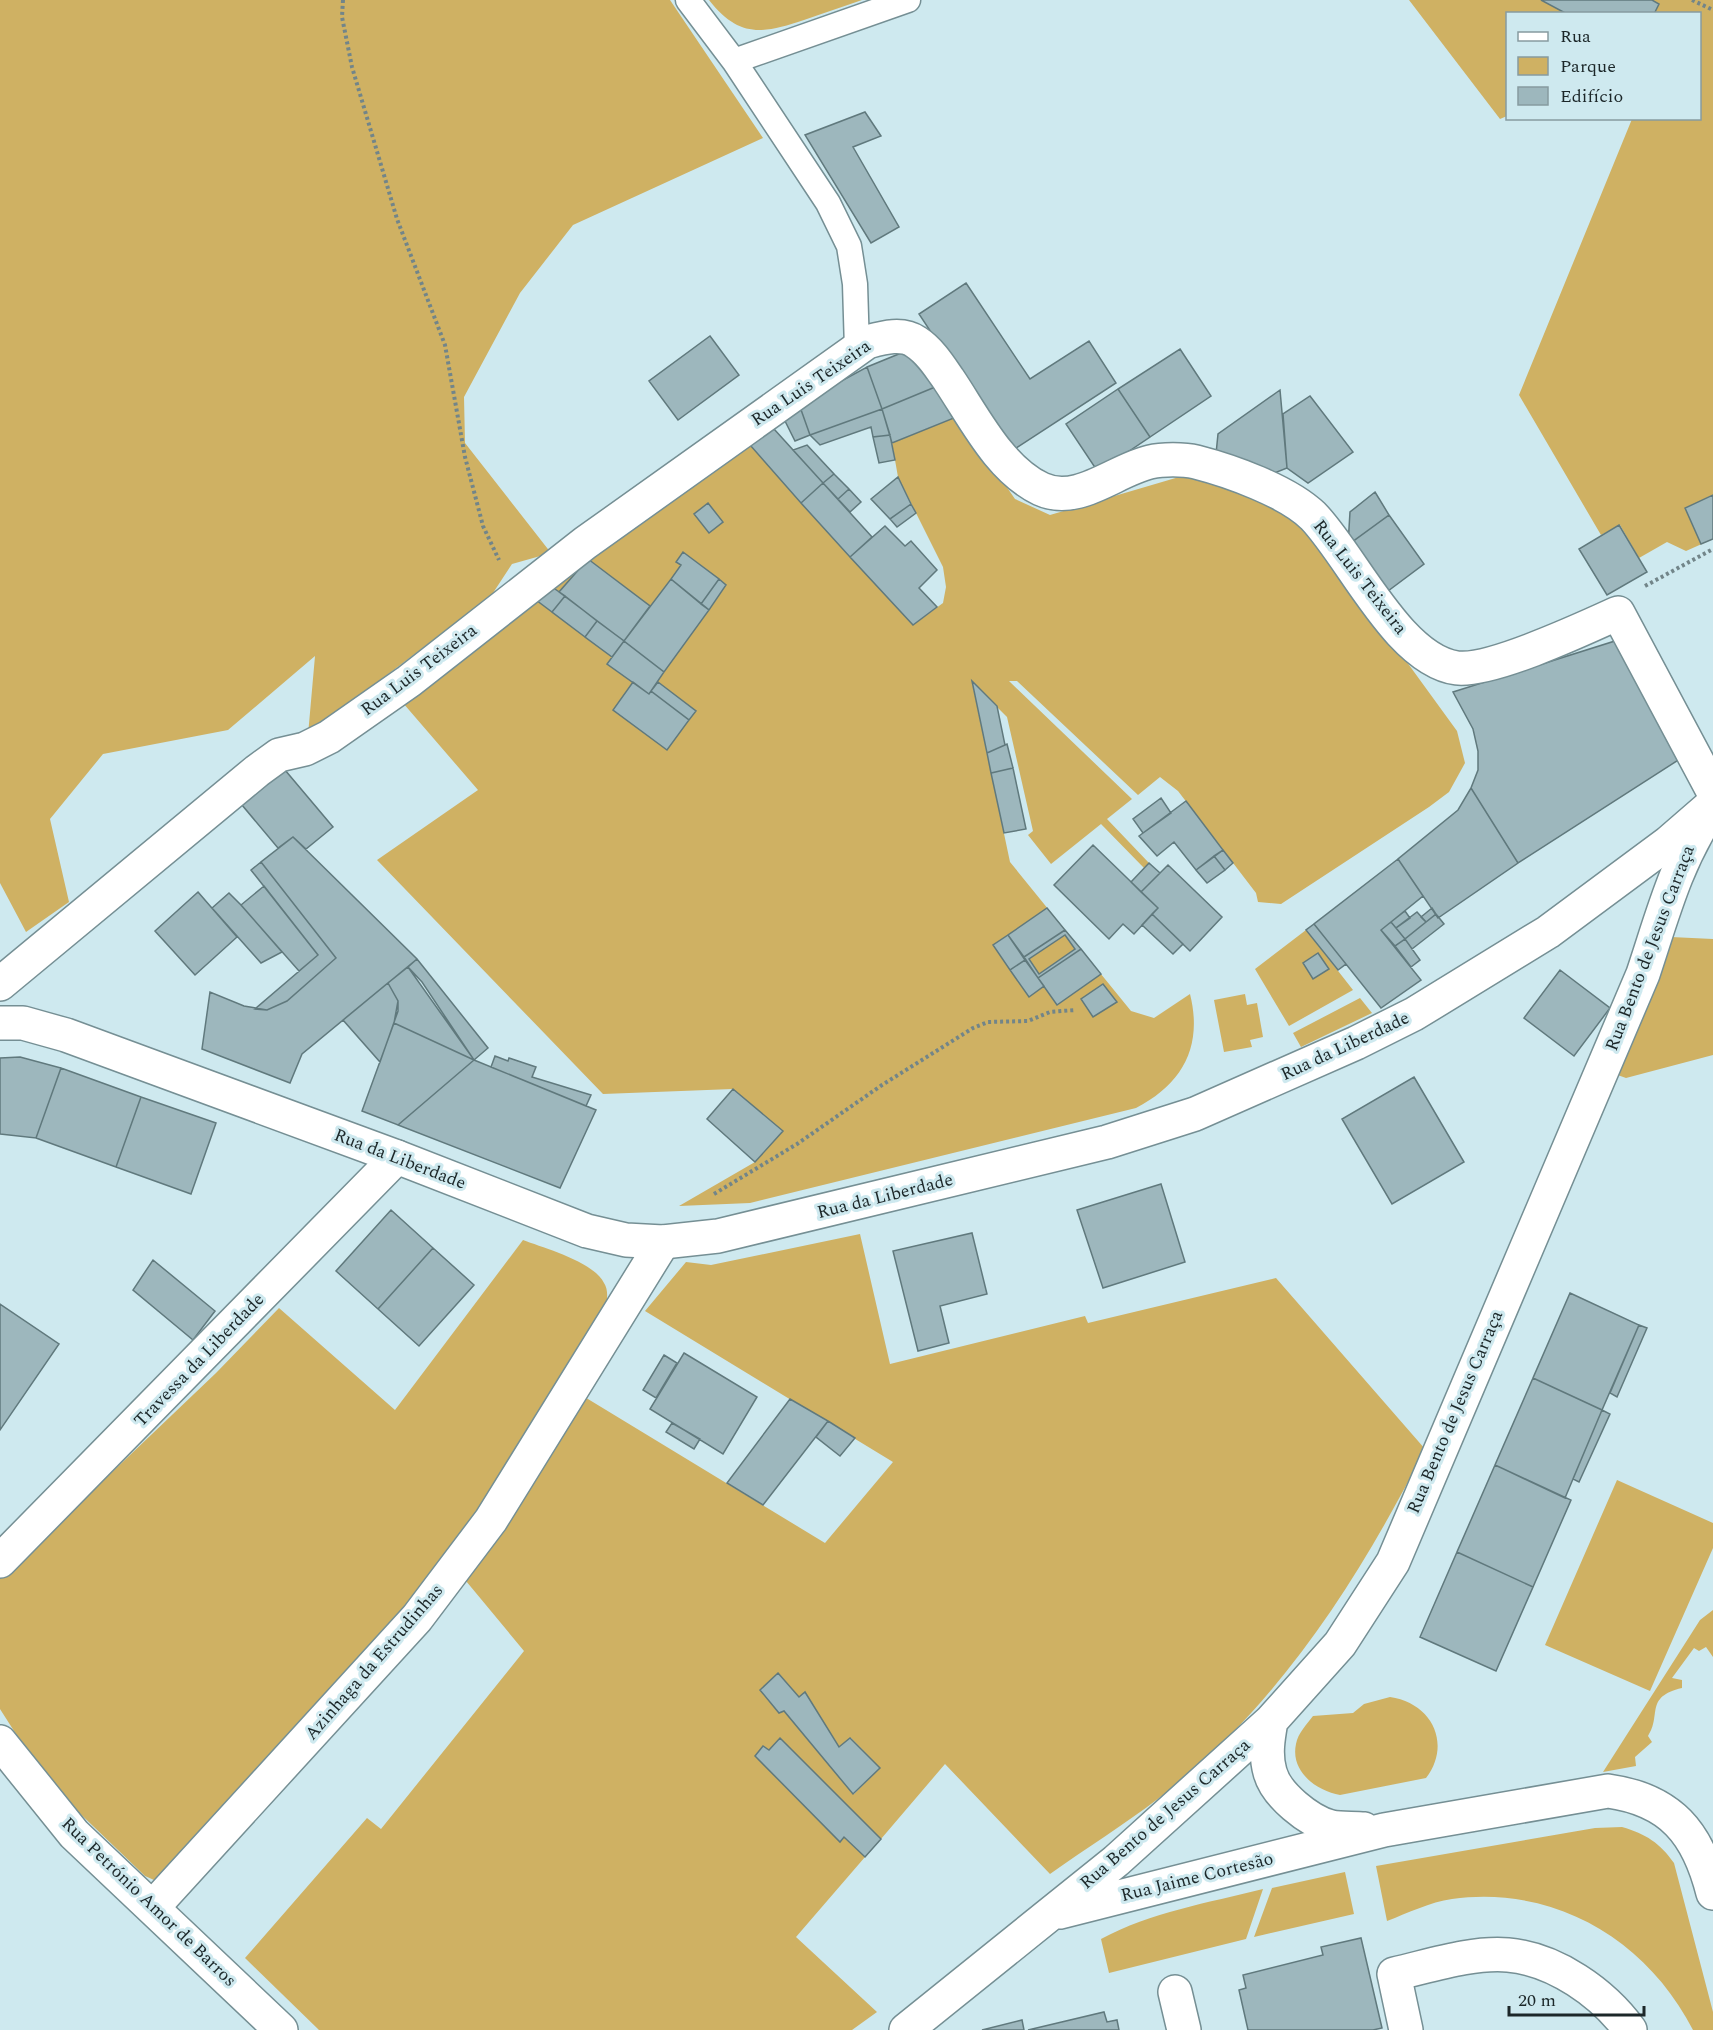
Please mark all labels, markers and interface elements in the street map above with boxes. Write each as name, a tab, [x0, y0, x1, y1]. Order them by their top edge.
legend	[1506, 12, 1701, 120]
text: Rua	[1560, 23, 1591, 50]
text: Parque	[1560, 53, 1616, 80]
text: Edifício	[1560, 83, 1623, 110]
street label: Rua Luis Teixeira	[746, 333, 877, 433]
street label: Rua Luis Teixeira	[1306, 514, 1414, 640]
street label: Rua Luis Teixeira	[355, 617, 483, 723]
street label: Rua Bento de Jesus Carraça	[1598, 841, 1702, 1055]
street label: Rua da Liberdade	[1276, 1004, 1414, 1088]
street label: Rua da Liberdade	[330, 1121, 470, 1197]
street label: Rua da Liberdade	[814, 1166, 956, 1226]
street label: Travessa da Liberdade	[128, 1287, 270, 1433]
street label: Rua Bento de Jesus Carraça	[1400, 1306, 1510, 1518]
street label: Azinhaga da Estrudinhas	[298, 1578, 450, 1746]
street label: Rua Bento de Jesus Carraça	[1074, 1732, 1256, 1896]
street label: Rua Petrónio Amor de Barros	[55, 1811, 243, 1993]
street label: Rua Jaime Cortesão	[1118, 1845, 1276, 1909]
scale bar	[1509, 1979, 1644, 2017]
text: 20 m	[1518, 1987, 1556, 2014]

